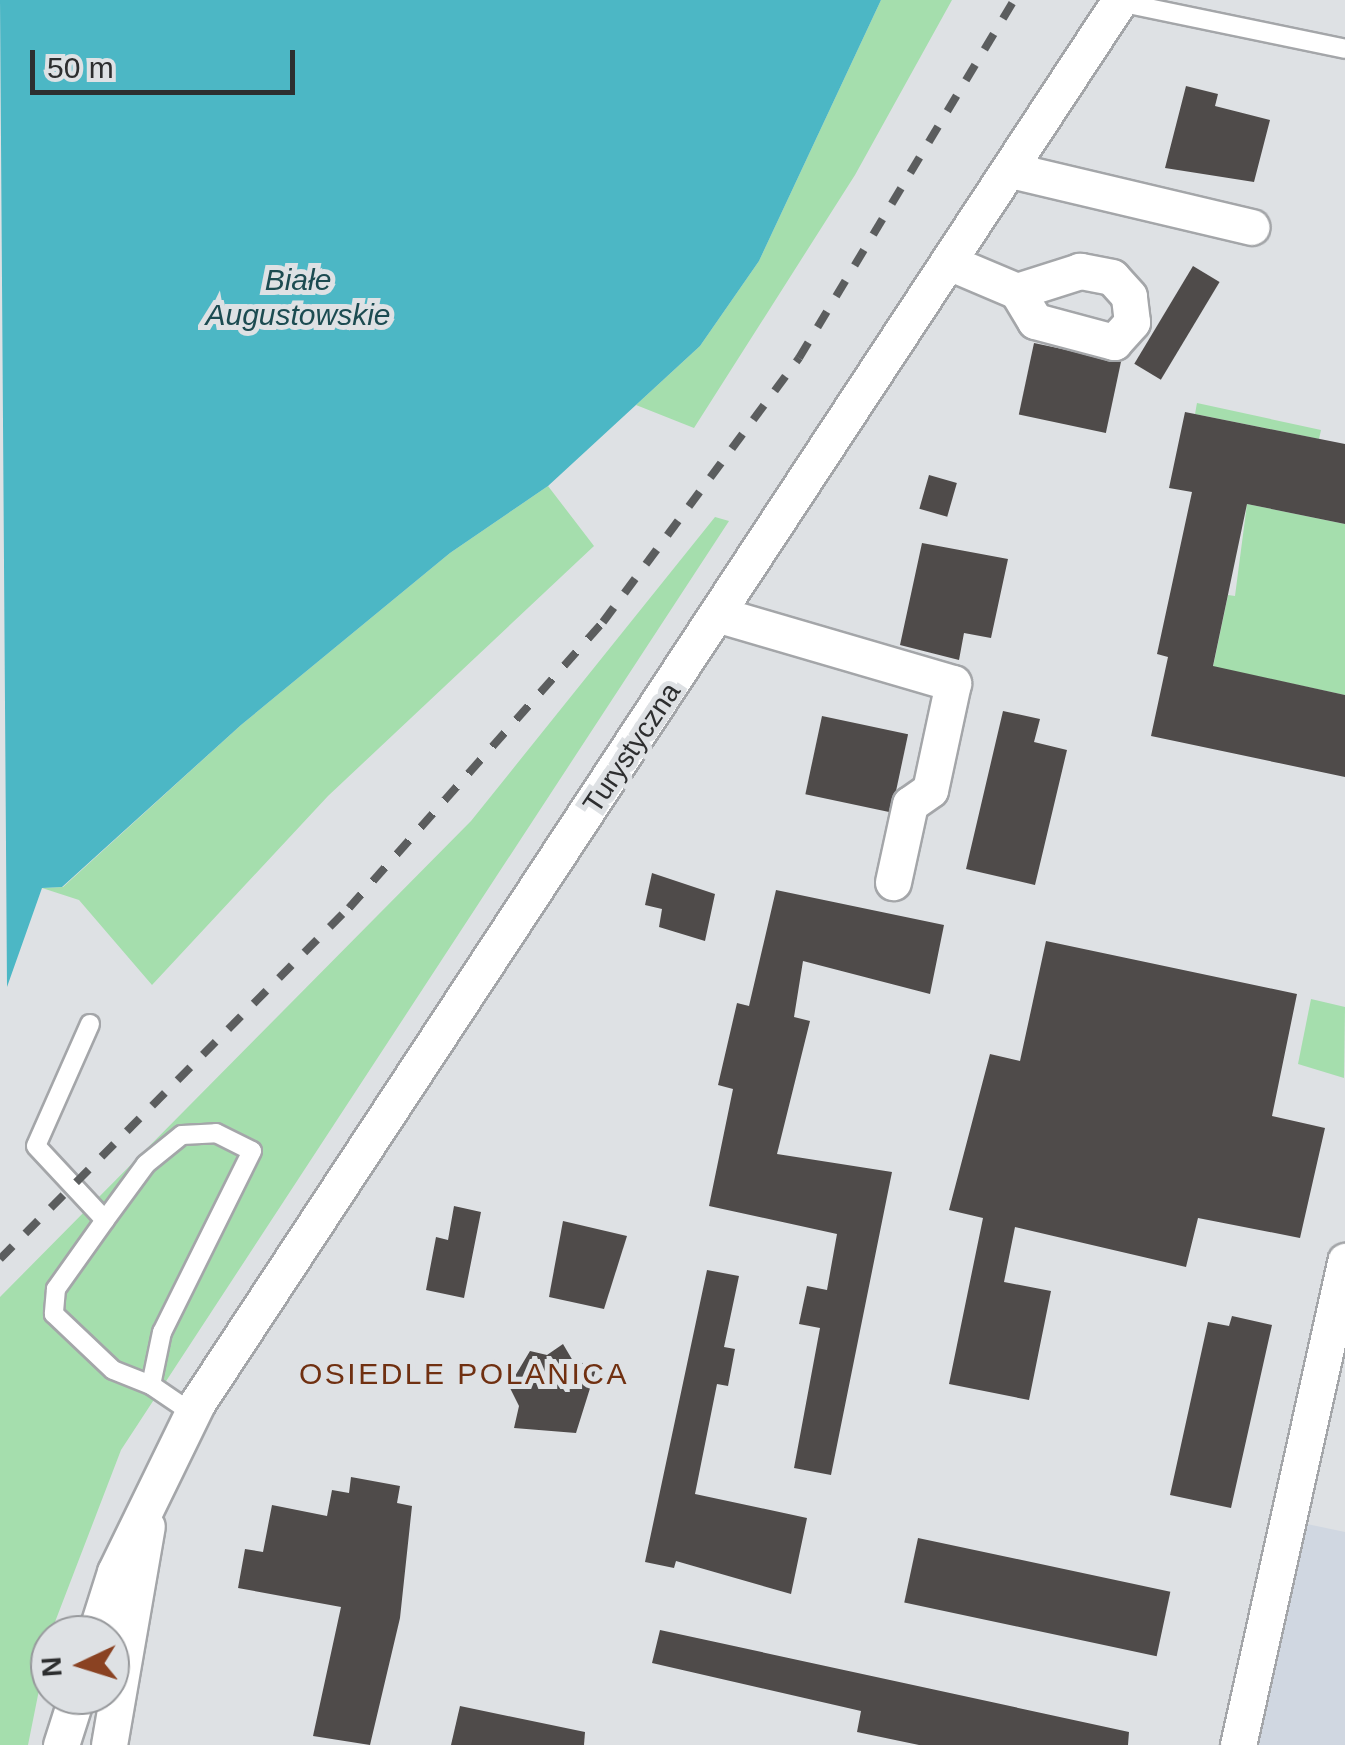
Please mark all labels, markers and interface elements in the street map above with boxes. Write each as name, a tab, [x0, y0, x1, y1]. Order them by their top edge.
scale bar	[35, 30, 300, 92]
text: 50 m	[47, 51, 114, 84]
water label: Białe Augustowskie	[205, 262, 391, 332]
street label: Turystyczna	[576, 676, 688, 820]
district label: OSIEDLE POLANICA	[299, 1356, 629, 1392]
north arrow	[30, 1615, 130, 1715]
text: N	[35, 1656, 68, 1678]

